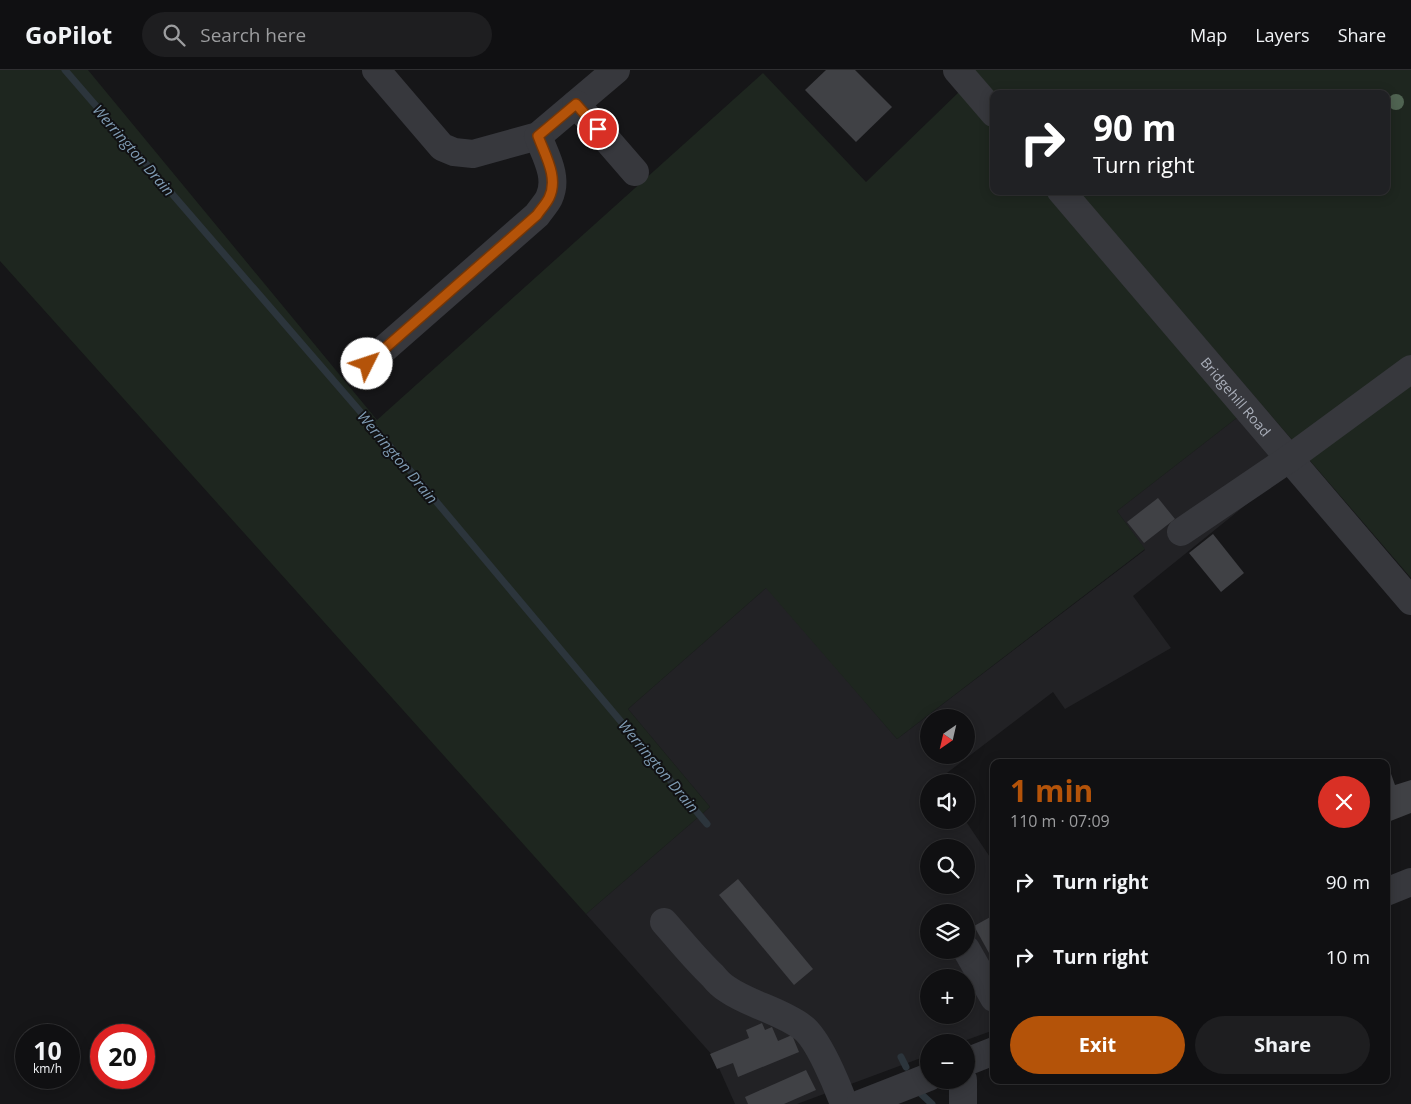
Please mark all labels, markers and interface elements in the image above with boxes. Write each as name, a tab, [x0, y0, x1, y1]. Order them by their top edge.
search box	[142, 12, 492, 57]
text: GoPilot	[25, 18, 112, 51]
icon: search	[160, 21, 188, 49]
text: Search here	[200, 22, 306, 48]
text: Map	[1190, 23, 1227, 47]
text: Layers	[1255, 23, 1310, 47]
text: Share	[1338, 23, 1386, 47]
water label: Werrington Drain	[89, 100, 179, 200]
text: 90 m	[1093, 104, 1176, 151]
pin	[577, 108, 619, 150]
icon: right	[1010, 110, 1075, 175]
icon: arrive	[584, 115, 612, 143]
text: Turn right	[1093, 149, 1195, 179]
position arrow	[340, 337, 392, 389]
street label: Bridgehill Road	[1197, 353, 1276, 440]
water label: Werrington Drain	[353, 406, 443, 508]
north arrow	[920, 709, 975, 764]
map controls	[920, 709, 975, 1089]
water label: Werrington Drain	[614, 715, 704, 817]
text: 1 min	[1010, 770, 1093, 811]
button: sound	[920, 774, 975, 829]
button: close	[1318, 776, 1370, 828]
text: 110 m · 07:09	[1010, 810, 1110, 832]
button: search	[920, 839, 975, 894]
icon: right	[1010, 868, 1038, 896]
text: Turn right	[1053, 869, 1148, 895]
text: 90 m	[1326, 869, 1370, 895]
button: layers	[920, 904, 975, 959]
icon: right	[1010, 943, 1038, 971]
text: Turn right	[1053, 944, 1148, 970]
text: 10 m	[1326, 944, 1370, 970]
button: +	[920, 969, 975, 1024]
button: Exit	[1010, 1016, 1185, 1074]
button: Share	[1195, 1016, 1370, 1074]
speed limit sign: 20	[90, 1024, 155, 1089]
text: 10	[33, 1033, 62, 1067]
button: −	[920, 1034, 975, 1089]
text: km/h	[33, 1060, 62, 1077]

